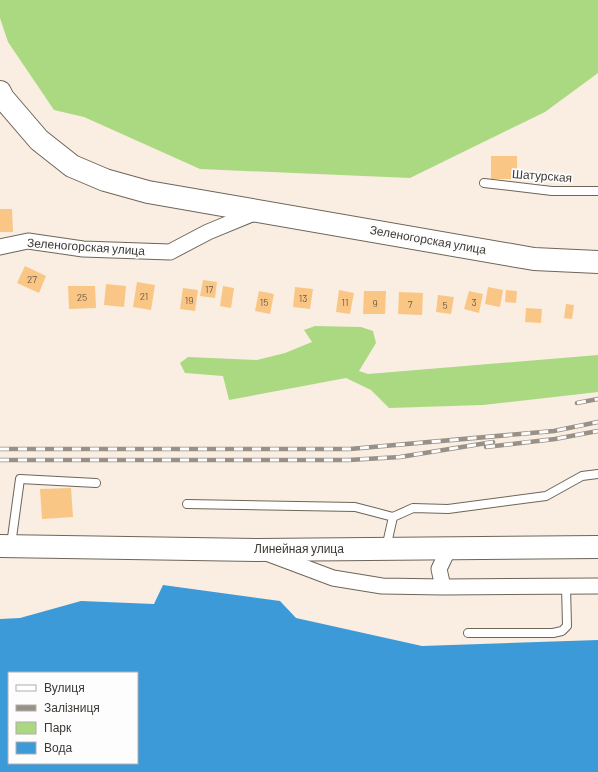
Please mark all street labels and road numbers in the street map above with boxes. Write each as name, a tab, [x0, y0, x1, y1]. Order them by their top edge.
street label: Шатурская	[511, 166, 573, 185]
street label: Зеленогорская улица	[369, 222, 488, 257]
street label: Зеленогорская улица	[27, 235, 146, 258]
street label: Линейная улица	[254, 541, 344, 556]

